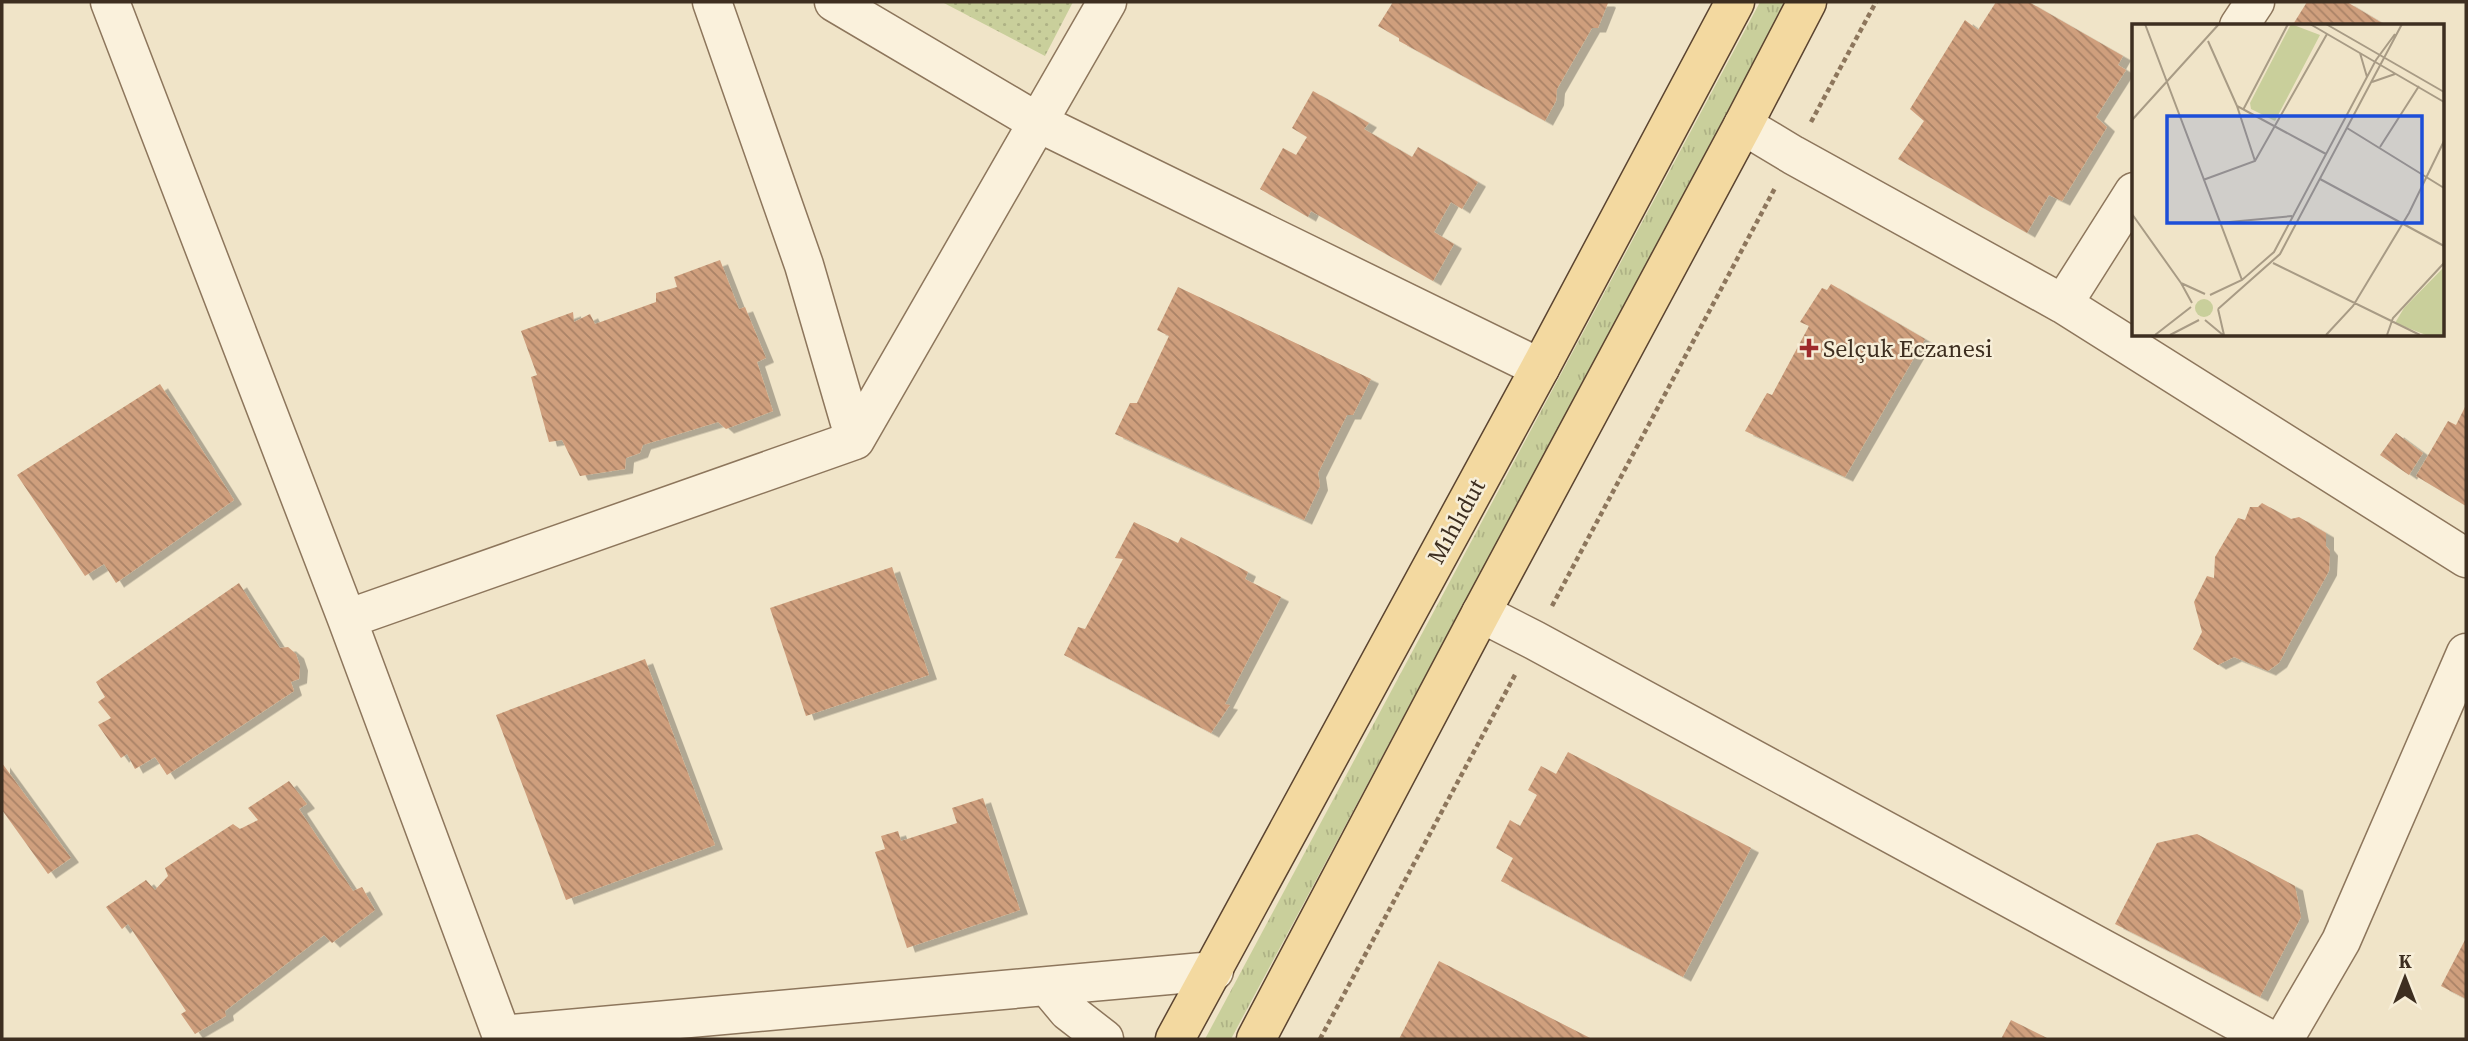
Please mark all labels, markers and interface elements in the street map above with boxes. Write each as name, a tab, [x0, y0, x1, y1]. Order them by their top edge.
inset map	[2132, 24, 2444, 336]
place label: Selçuk Eczanesi	[1823, 332, 1992, 365]
marker: Selçuk Eczanesi	[1801, 340, 1817, 356]
street label: Mıhlıdut	[1419, 472, 1493, 570]
north arrow	[2370, 943, 2440, 1013]
text: K	[2398, 948, 2412, 974]

